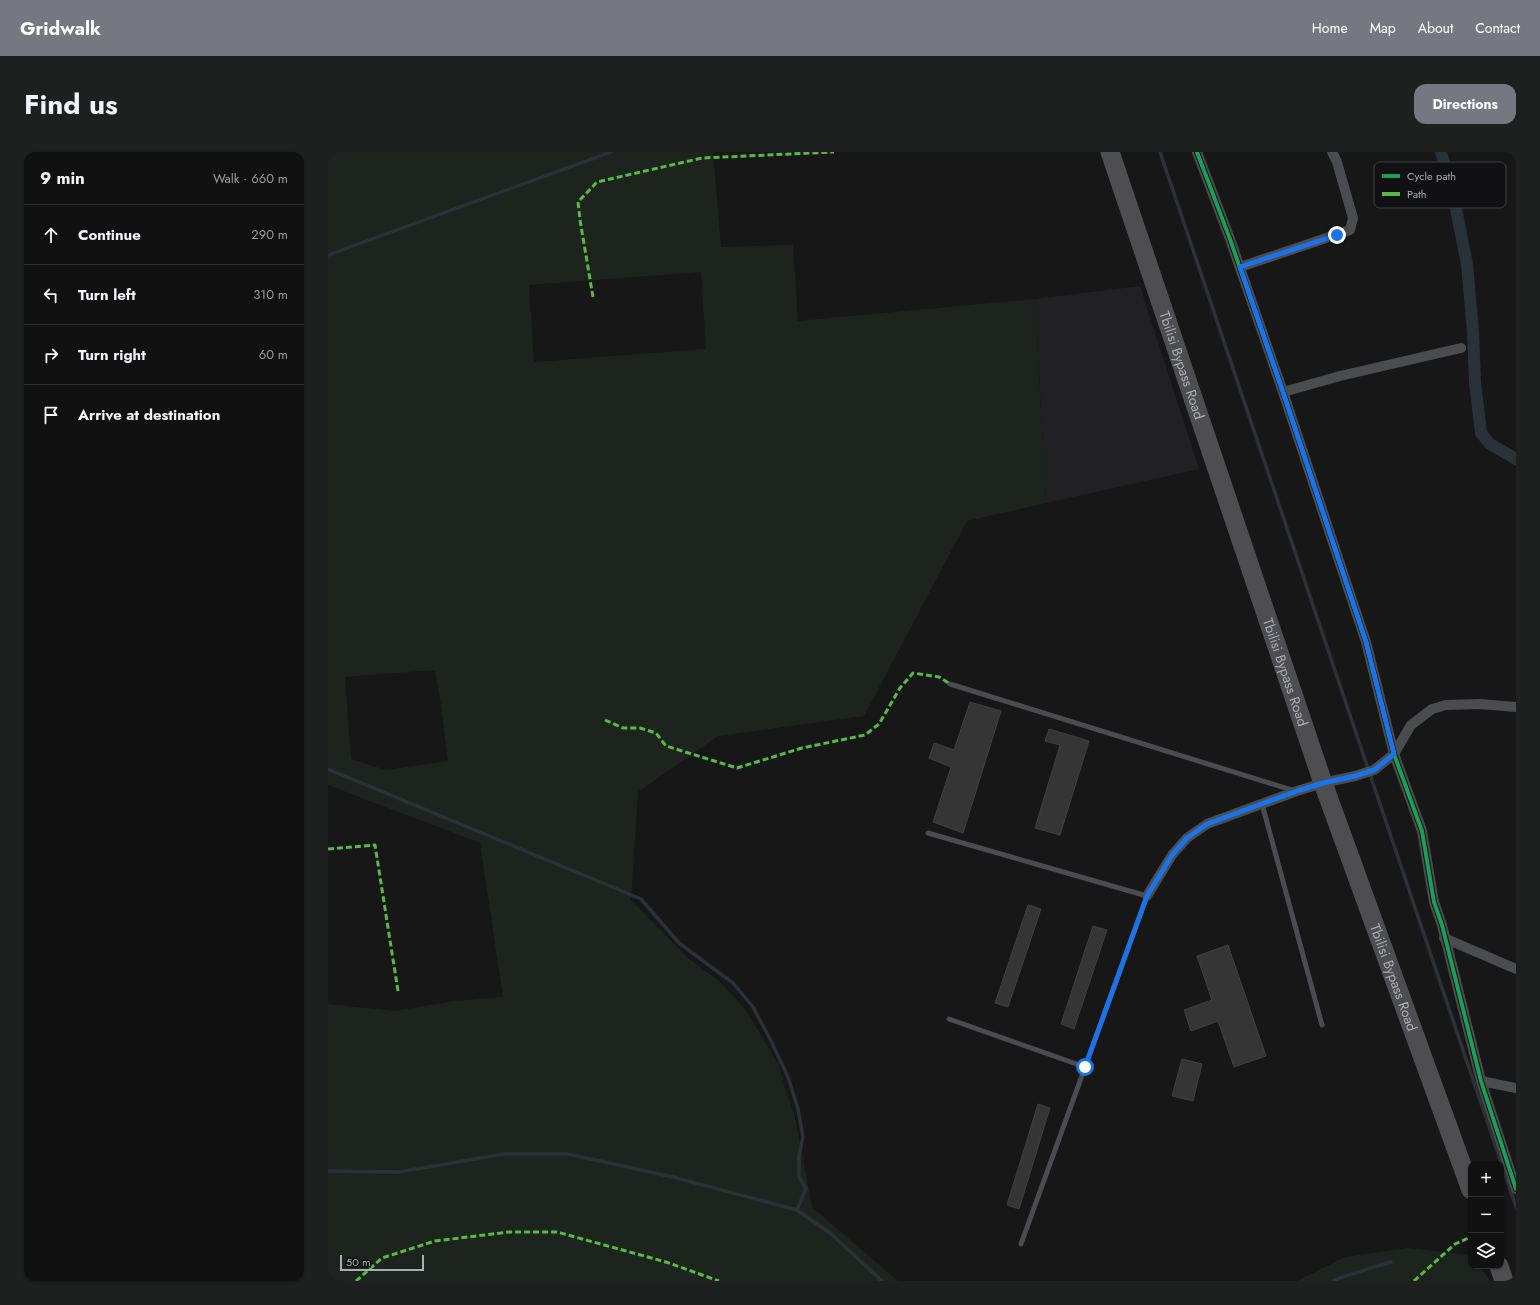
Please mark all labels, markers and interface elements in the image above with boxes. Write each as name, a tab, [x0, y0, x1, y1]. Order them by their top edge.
text: Gridwalk	[20, 15, 101, 42]
text: Home	[1312, 18, 1348, 38]
text: Map	[1370, 18, 1396, 38]
text: About	[1418, 18, 1453, 38]
text: Contact	[1475, 18, 1520, 38]
text: Find us	[24, 84, 118, 125]
button: Directions	[1414, 84, 1516, 124]
legend	[1374, 162, 1506, 208]
text: 9 min	[40, 166, 85, 190]
text: Cycle path	[1407, 168, 1456, 184]
text: Walk · 660 m	[213, 169, 288, 188]
text: Path	[1407, 186, 1426, 202]
icon: ahead	[40, 224, 62, 246]
text: Continue	[78, 224, 141, 246]
text: 290 m	[251, 225, 288, 244]
route end	[1328, 226, 1346, 244]
icon: left	[40, 284, 62, 306]
text: Turn left	[78, 284, 136, 306]
text: 310 m	[253, 285, 288, 304]
street label: Tbilisi Bypass Road	[1154, 308, 1209, 422]
icon: right	[40, 344, 62, 366]
text: Turn right	[78, 344, 146, 366]
text: 60 m	[259, 345, 288, 364]
icon: arrive	[40, 404, 62, 426]
text: Arrive at destination	[78, 404, 220, 426]
street label: Tbilisi Bypass Road	[1258, 615, 1313, 729]
street label: Tbilisi Bypass Road	[1365, 921, 1422, 1034]
route start	[1076, 1058, 1094, 1076]
map controls	[1468, 1161, 1504, 1269]
button: +	[1468, 1161, 1504, 1197]
button: −	[1468, 1197, 1504, 1233]
button: layers	[1468, 1233, 1504, 1269]
scale bar	[340, 1253, 424, 1272]
text: 50 m	[346, 1254, 371, 1270]

